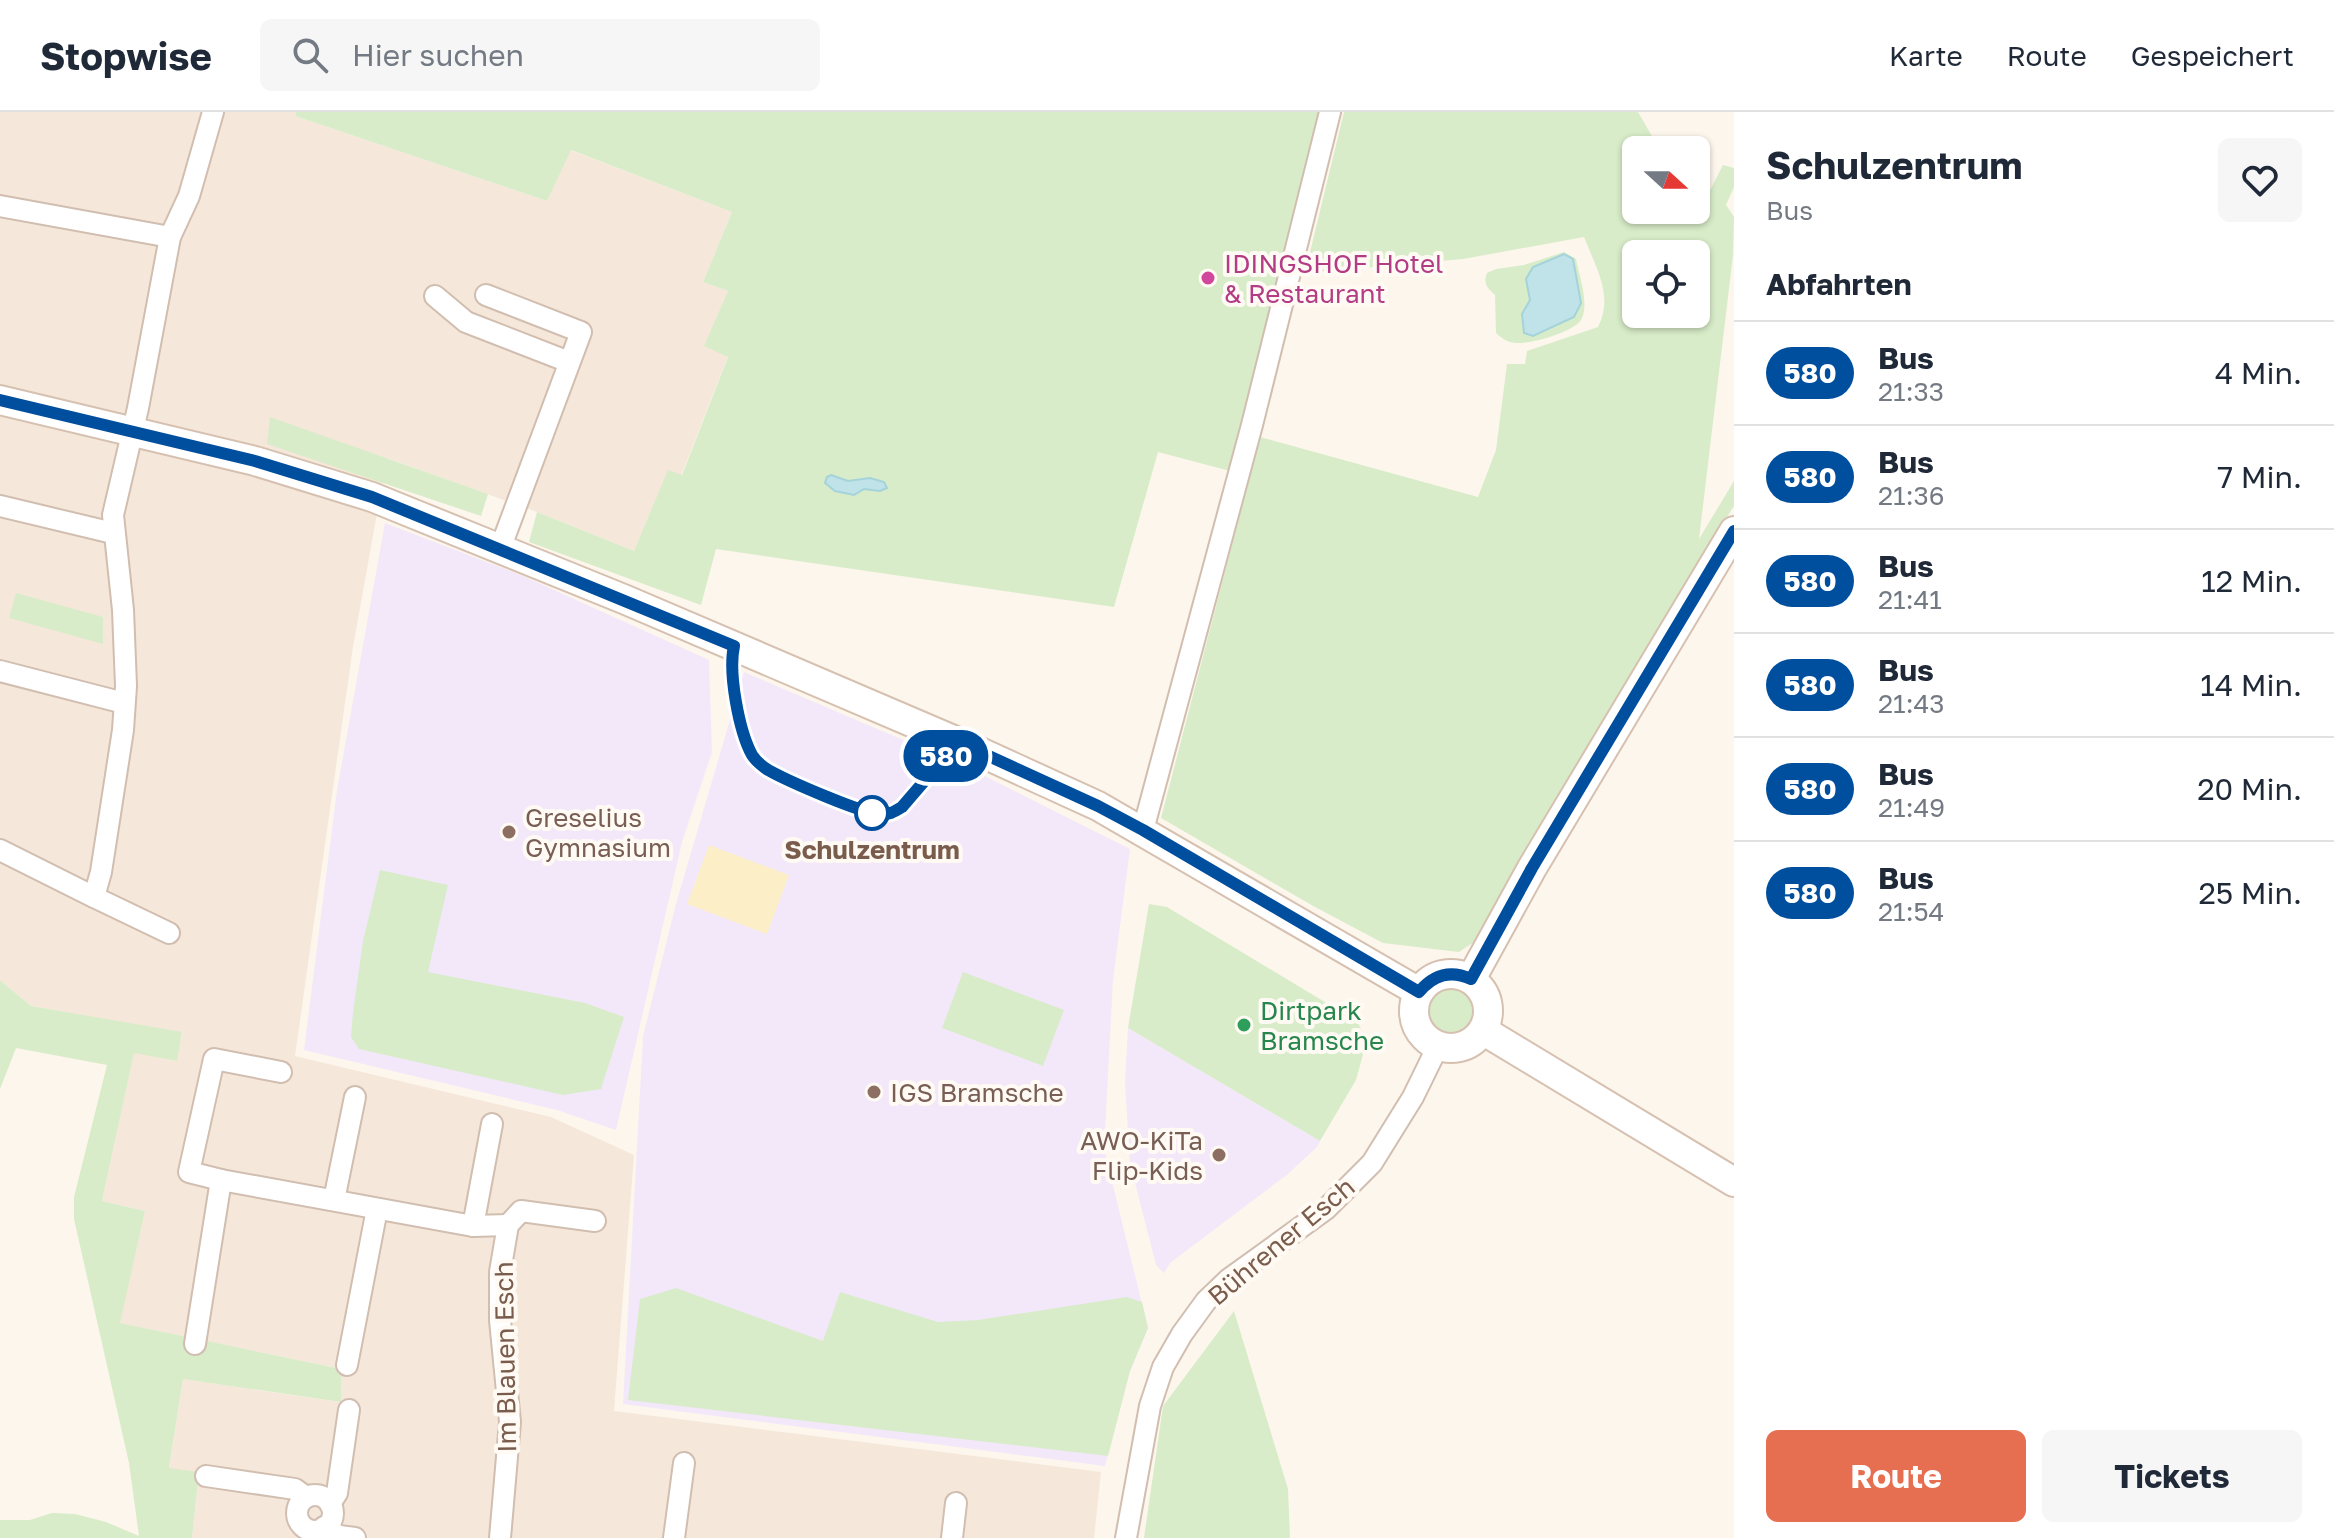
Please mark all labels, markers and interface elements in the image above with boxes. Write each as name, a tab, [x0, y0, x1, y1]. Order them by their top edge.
search box	[260, 19, 820, 91]
text: Stopwise	[40, 33, 212, 78]
icon: search	[288, 33, 332, 77]
text: Hier suchen	[352, 37, 524, 73]
text: Karte	[1889, 39, 1963, 72]
text: Route	[2007, 39, 2087, 72]
text: Gespeichert	[2131, 39, 2294, 72]
north arrow	[1622, 136, 1710, 224]
map controls	[1622, 136, 1710, 328]
button: heart	[2218, 138, 2302, 222]
text: Schulzentrum	[1766, 142, 2023, 187]
text: Bus	[1766, 195, 1813, 226]
button: locate	[1622, 240, 1710, 328]
place label: IDINGSHOF Hotel & Restaurant	[1224, 248, 1443, 309]
text: Abfahrten	[1766, 266, 1912, 302]
marker: IDINGSHOF Hotel & Restaurant	[1199, 269, 1217, 287]
text: Bus	[1878, 340, 1934, 376]
text: 4 Min.	[2215, 355, 2302, 391]
text: 580	[1783, 356, 1837, 389]
text: 21:33	[1878, 376, 1944, 407]
text: Bus	[1878, 444, 1934, 480]
text: 7 Min.	[2217, 459, 2302, 495]
text: 580	[1783, 460, 1837, 493]
text: 21:36	[1878, 480, 1944, 511]
text: Bus	[1878, 548, 1934, 584]
text: 12 Min.	[2201, 563, 2302, 599]
text: 580	[1783, 564, 1837, 597]
text: 21:41	[1878, 584, 1942, 615]
text: Bus	[1878, 652, 1934, 688]
text: 14 Min.	[2200, 667, 2302, 703]
text: 580	[1783, 668, 1837, 701]
text: 21:43	[1878, 688, 1945, 719]
line badge: 580	[900, 730, 992, 782]
text: 580	[919, 739, 973, 772]
text: Bus	[1878, 756, 1934, 792]
text: 20 Min.	[2197, 771, 2302, 807]
text: 580	[1783, 772, 1837, 805]
text: 21:49	[1878, 792, 1945, 823]
marker: Schulzentrum	[855, 796, 889, 830]
place label: Greselius Gymnasium	[525, 802, 671, 863]
marker: Greselius Gymnasium	[500, 823, 518, 841]
place label: Schulzentrum	[784, 834, 960, 865]
text: Bus	[1878, 860, 1934, 896]
text: 25 Min.	[2198, 875, 2302, 911]
text: 580	[1783, 876, 1837, 909]
text: 21:54	[1878, 896, 1944, 927]
place label: Dirtpark Bramsche	[1260, 995, 1384, 1056]
marker: Dirtpark Bramsche	[1235, 1016, 1253, 1034]
place label: IGS Bramsche	[890, 1077, 1064, 1108]
marker: IGS Bramsche	[865, 1083, 883, 1101]
place label: AWO-KiTa Flip-Kids	[1080, 1125, 1203, 1186]
marker: AWO-KiTa Flip-Kids	[1210, 1146, 1228, 1164]
street label: Bührener Esch	[1201, 1171, 1361, 1311]
street label: Im Blauen Esch	[488, 1261, 522, 1453]
button: Route	[1766, 1430, 2026, 1522]
button: Tickets	[2042, 1430, 2302, 1522]

